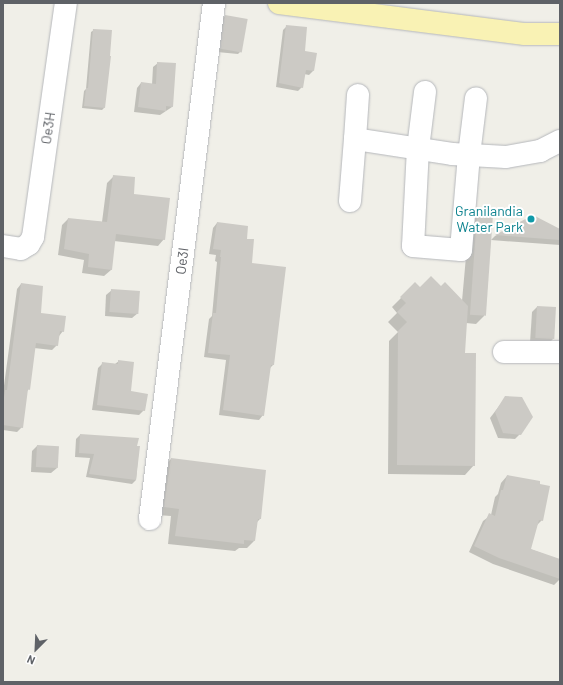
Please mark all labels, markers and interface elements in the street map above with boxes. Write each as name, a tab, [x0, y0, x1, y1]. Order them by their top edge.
street label: Oe3H	[37, 111, 59, 145]
place label: Granilandia Water Park	[455, 203, 523, 236]
marker: Granilandia Water Park	[526, 214, 536, 224]
street label: Oe3I	[172, 247, 192, 275]
north arrow	[16, 629, 56, 669]
text: N	[25, 653, 37, 668]

